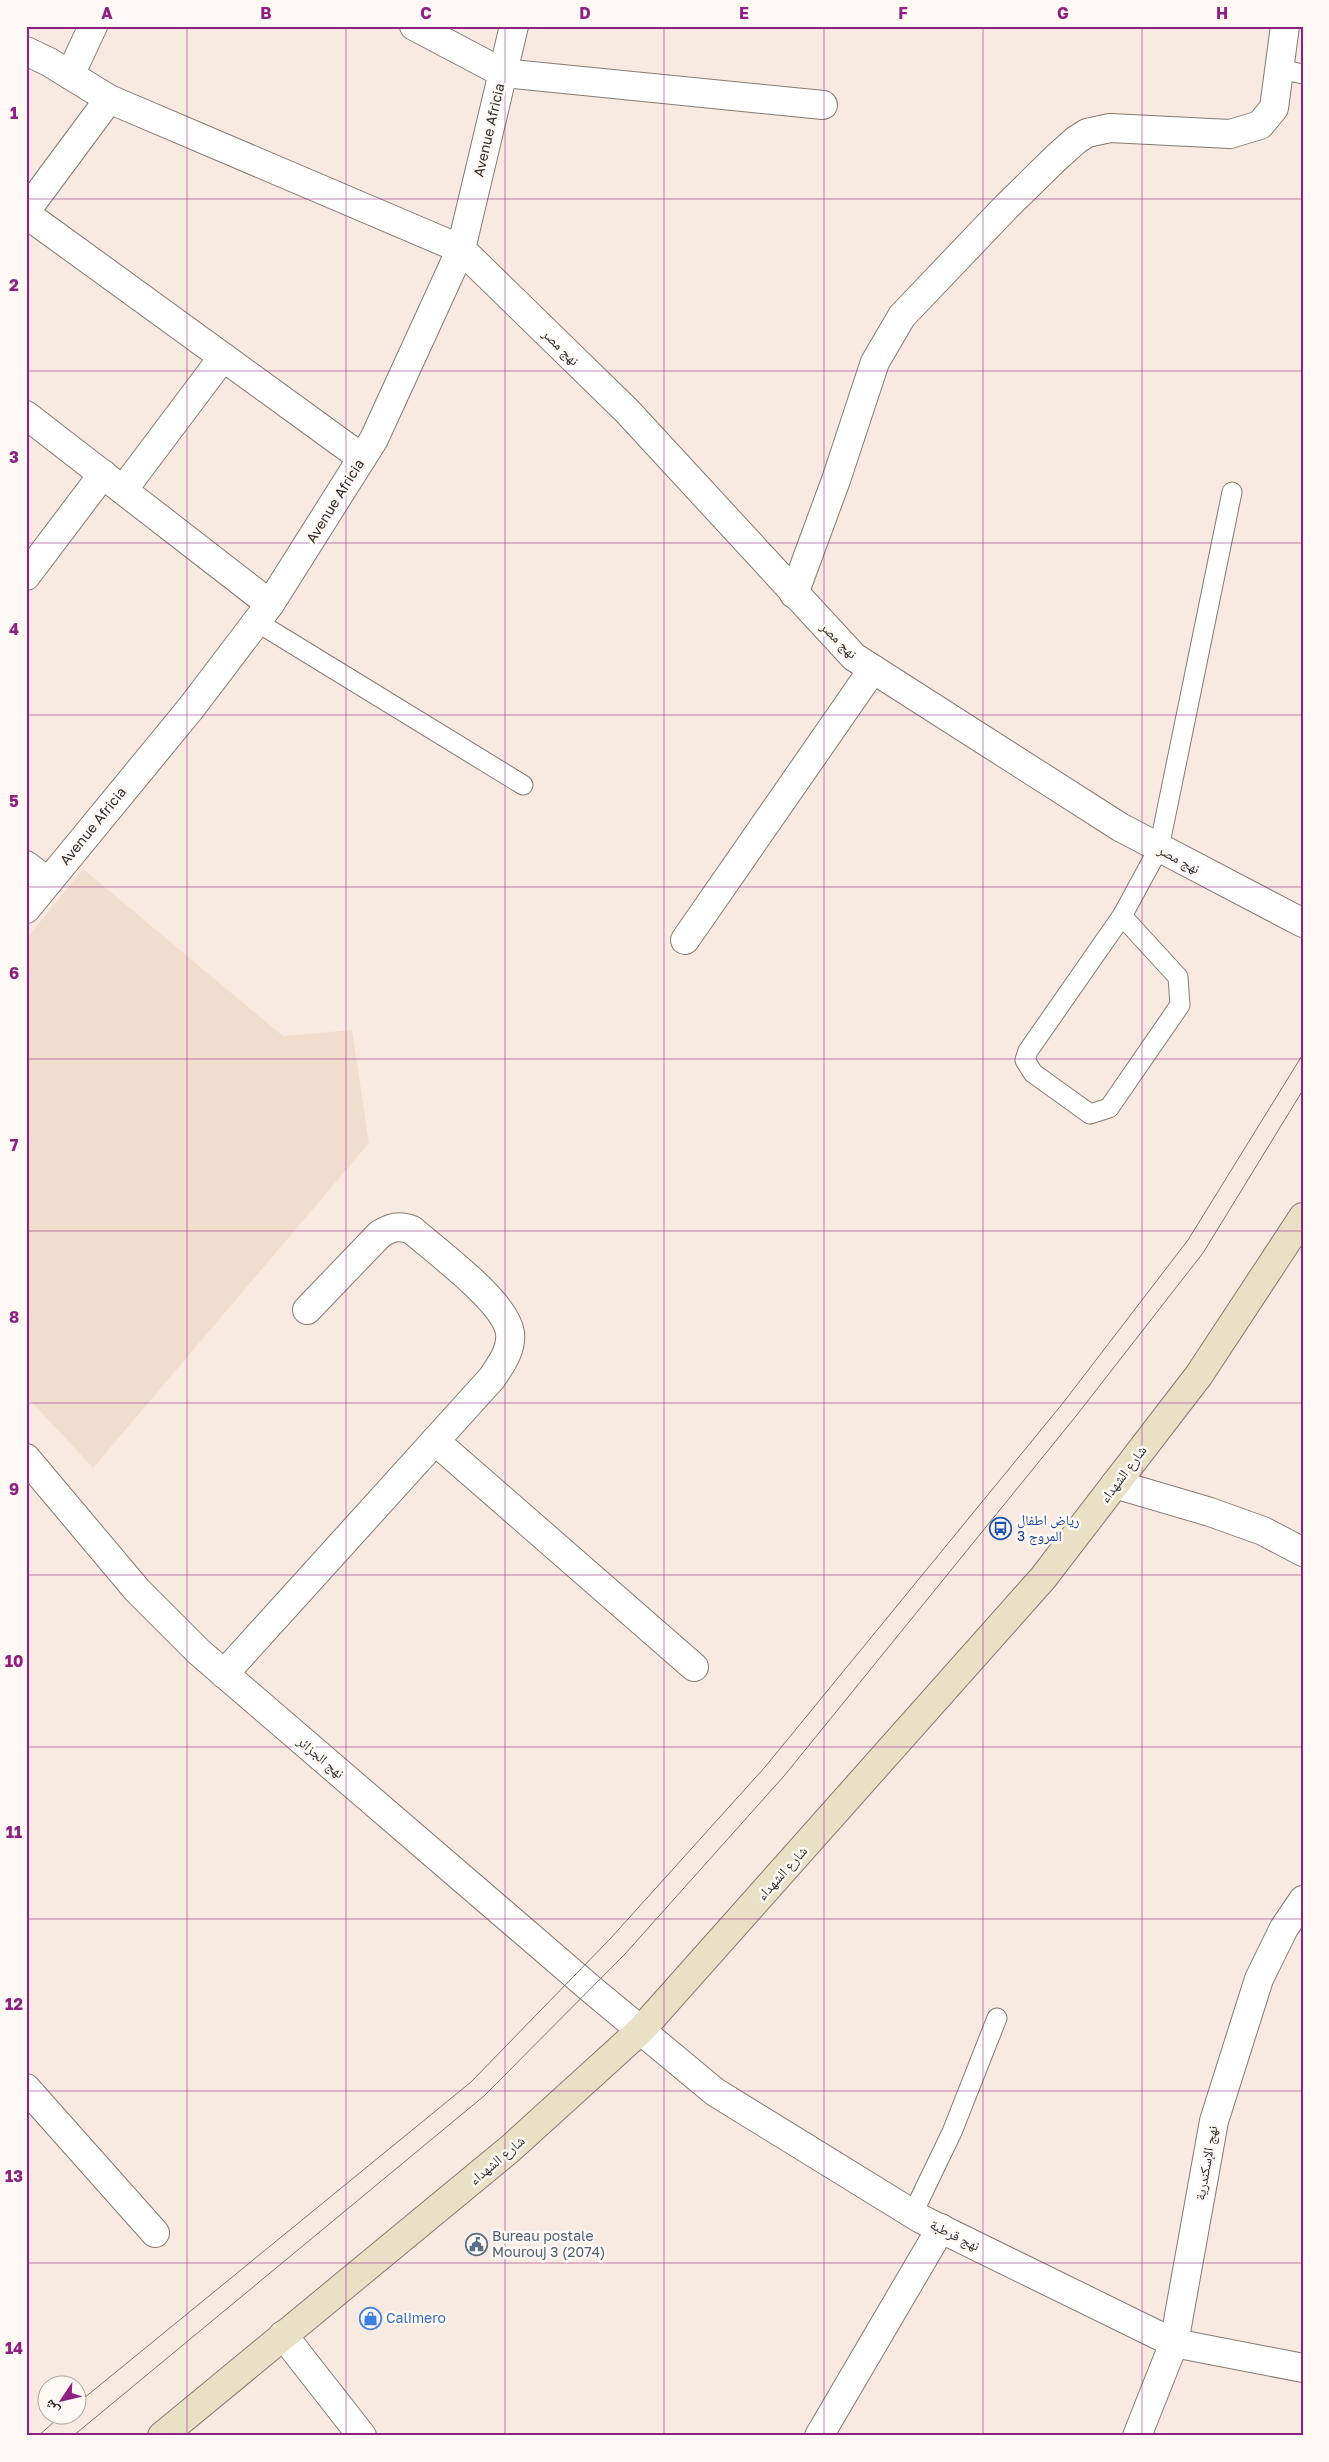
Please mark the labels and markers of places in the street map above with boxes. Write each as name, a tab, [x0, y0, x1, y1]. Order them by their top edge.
place label: رياض اطفال المروج 3	[1017, 1511, 1079, 1546]
bus stop icon: رياض اطفال المروج 3	[989, 1516, 1013, 1540]
place label: Bureau postale Mourouj 3 (2074)	[492, 2227, 605, 2260]
public building icon: Bureau postale Mourouj 3 (2074)	[464, 2232, 488, 2256]
shop icon: Calimero	[358, 2306, 382, 2330]
place label: Calimero	[386, 2309, 446, 2326]

